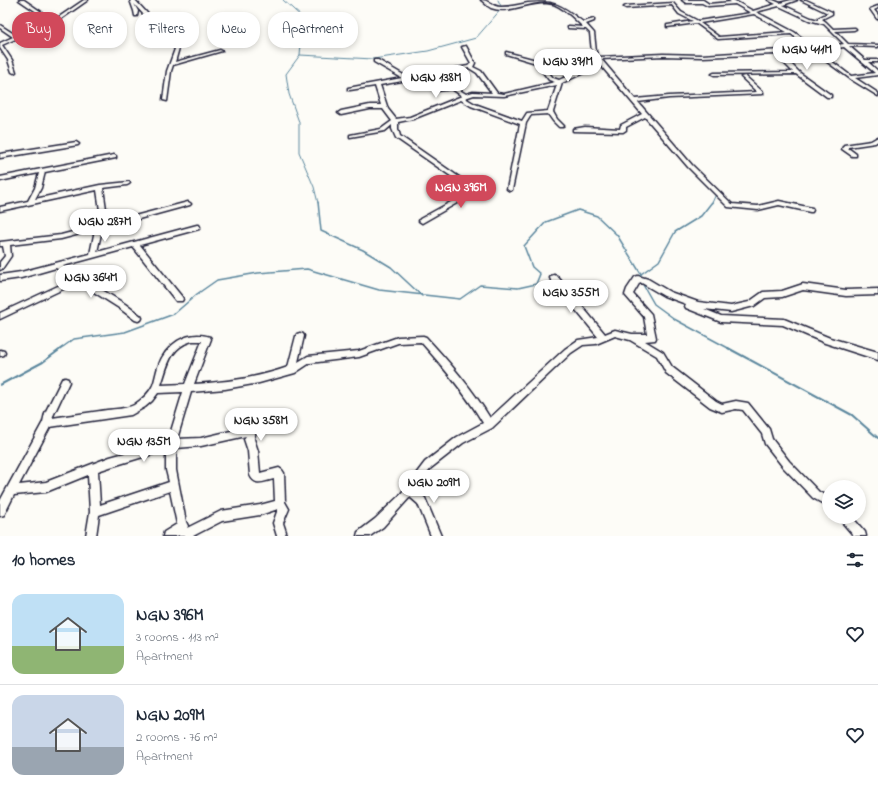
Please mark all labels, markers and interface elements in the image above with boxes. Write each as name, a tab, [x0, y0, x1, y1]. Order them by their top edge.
chip: Buy	[12, 12, 65, 48]
chip: Rent	[73, 12, 127, 48]
chip: Filters	[135, 12, 199, 48]
chip: New	[207, 12, 260, 48]
chip: Apartment	[268, 12, 358, 48]
pin: NGN 411M	[766, 37, 848, 71]
text: NGN 411M	[782, 40, 832, 59]
pin: NGN 391M	[527, 49, 609, 83]
text: NGN 391M	[543, 52, 593, 71]
pin: NGN 138M	[395, 65, 477, 99]
text: NGN 138M	[410, 68, 462, 87]
pin: NGN 396M	[420, 175, 502, 209]
text: NGN 396M	[435, 178, 487, 197]
pin: NGN 287M	[64, 209, 146, 243]
text: NGN 287M	[78, 212, 132, 231]
pin: NGN 364M	[50, 265, 132, 299]
text: NGN 364M	[64, 268, 118, 287]
pin: NGN 355M	[530, 280, 612, 314]
text: NGN 355M	[542, 283, 600, 302]
pin: NGN 358M	[220, 408, 302, 442]
text: NGN 358M	[234, 411, 288, 430]
pin: NGN 135M	[103, 429, 185, 463]
text: NGN 135M	[117, 432, 171, 451]
pin: NGN 209M	[393, 470, 475, 504]
text: NGN 209M	[408, 473, 460, 492]
map controls	[822, 480, 866, 524]
button: layers	[822, 480, 866, 524]
text: 10 homes	[12, 548, 75, 573]
icon: filters	[844, 549, 866, 571]
text: NGN 396M	[136, 603, 204, 628]
icon: home	[44, 610, 92, 658]
icon: heart	[844, 623, 866, 645]
text: 3 rooms · 113 m²	[136, 628, 219, 647]
text: Apartment	[136, 647, 193, 666]
text: NGN 209M	[136, 703, 205, 728]
icon: home	[44, 711, 92, 759]
icon: heart	[844, 724, 866, 746]
text: 2 rooms · 76 m²	[136, 728, 218, 747]
text: Apartment	[136, 747, 193, 766]

